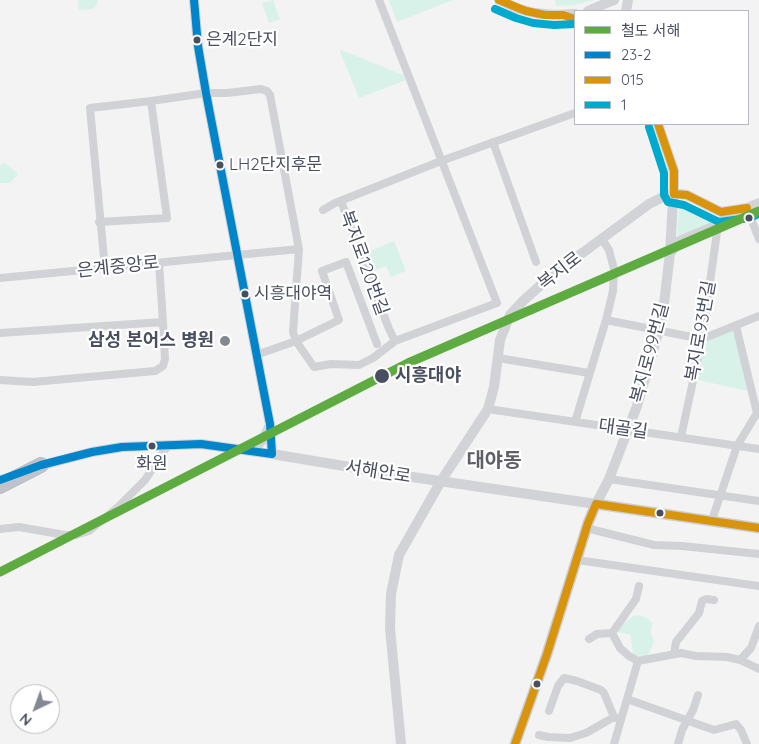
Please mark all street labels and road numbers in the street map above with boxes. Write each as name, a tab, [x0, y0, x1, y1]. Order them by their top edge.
street label: 복지로120번길	[335, 208, 393, 318]
street label: 복지로	[534, 247, 586, 295]
street label: 은계중앙로	[76, 252, 160, 282]
street label: 복지로93번길	[681, 279, 721, 383]
street label: 복지로99번길	[626, 301, 674, 405]
street label: 대골길	[597, 415, 649, 443]
street label: 서해안로	[344, 456, 412, 488]

